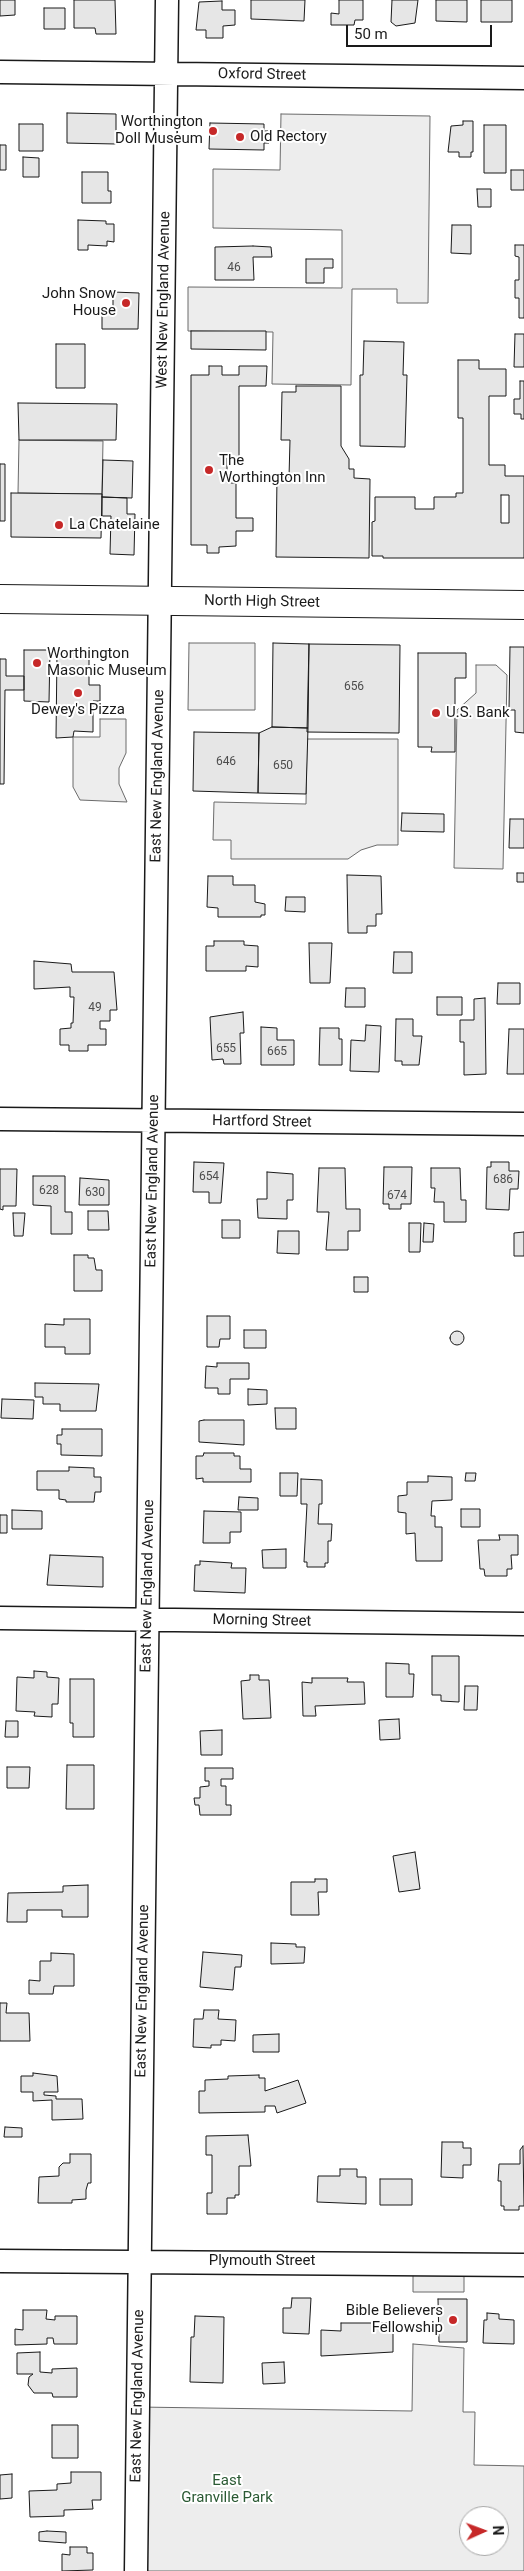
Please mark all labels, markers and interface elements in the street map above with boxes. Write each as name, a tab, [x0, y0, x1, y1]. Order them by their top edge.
scale bar	[349, 15, 495, 47]
text: 50 m	[354, 25, 388, 43]
street label: Oxford Street	[218, 65, 306, 85]
place label: Worthington Doll Museum	[115, 113, 203, 148]
marker: Worthington Doll Museum	[207, 125, 219, 137]
place label: Old Rectory	[250, 128, 327, 146]
marker: Old Rectory	[234, 131, 246, 143]
street label: West New England Avenue	[153, 211, 175, 389]
house number: 46	[227, 261, 241, 275]
place label: John Snow House	[42, 285, 116, 320]
marker: John Snow House	[120, 297, 132, 309]
place label: The Worthington Inn	[219, 452, 326, 487]
marker: The Worthington Inn	[203, 464, 215, 476]
place label: La Chatelaine	[69, 516, 160, 534]
marker: La Chatelaine	[53, 519, 65, 531]
street label: North High Street	[204, 592, 320, 612]
place label: Worthington Masonic Museum	[47, 645, 167, 680]
marker: Worthington Masonic Museum	[31, 657, 43, 669]
house number: 656	[344, 680, 364, 694]
marker: Dewey's Pizza	[72, 687, 84, 699]
street label: East New England Avenue	[147, 689, 169, 863]
place label: Dewey's Pizza	[31, 701, 125, 719]
place label: U.S. Bank	[446, 704, 510, 722]
marker: U.S. Bank	[430, 707, 442, 719]
house number: 646	[216, 755, 236, 769]
house number: 650	[273, 759, 293, 773]
house number: 49	[88, 1001, 102, 1015]
house number: 655	[216, 1042, 236, 1056]
house number: 665	[267, 1045, 287, 1059]
street label: East New England Avenue	[142, 1094, 164, 1268]
street label: Hartford Street	[212, 1112, 312, 1132]
house number: 654	[199, 1170, 219, 1184]
house number: 686	[493, 1173, 513, 1187]
house number: 628	[39, 1184, 59, 1198]
house number: 630	[85, 1186, 105, 1200]
house number: 674	[387, 1189, 407, 1203]
street label: East New England Avenue	[137, 1499, 159, 1673]
street label: Morning Street	[213, 1611, 311, 1631]
street label: East New England Avenue	[132, 1904, 154, 2078]
street label: Plymouth Street	[209, 2252, 315, 2270]
place label: Bible Believers Fellowship	[346, 2302, 443, 2337]
street label: East New England Avenue	[127, 2309, 149, 2483]
marker: Bible Believers Fellowship	[447, 2314, 459, 2326]
park label: East Granville Park	[181, 2472, 273, 2507]
north arrow	[459, 2506, 509, 2556]
text: N	[490, 2525, 506, 2536]

